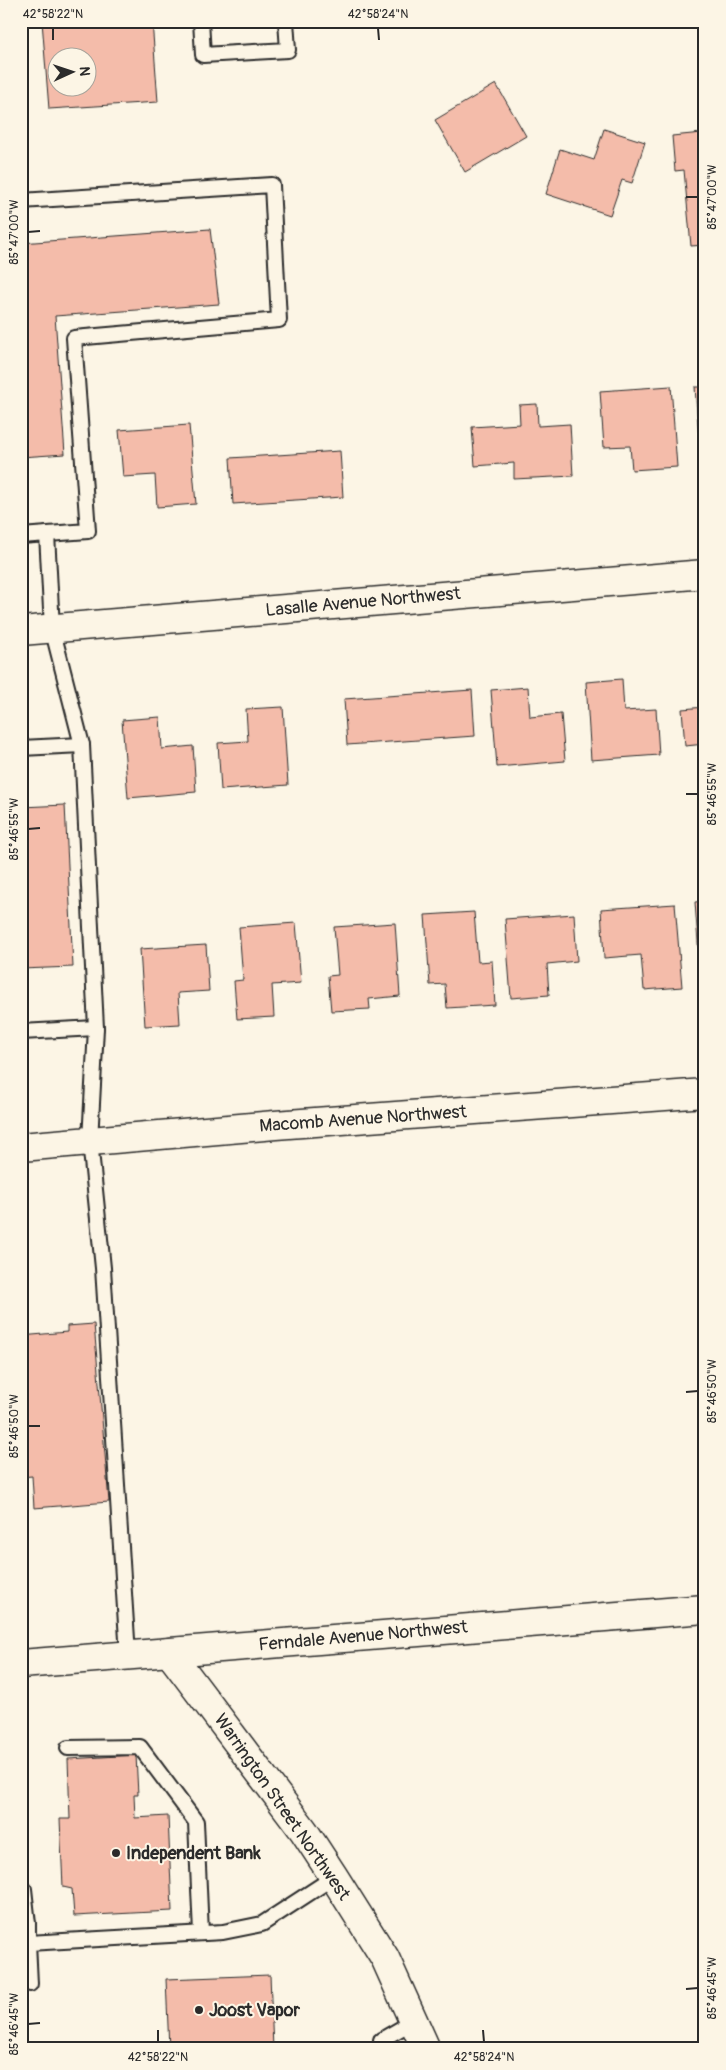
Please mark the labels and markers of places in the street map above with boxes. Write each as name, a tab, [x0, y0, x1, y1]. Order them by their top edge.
place label: Independent Bank	[126, 1842, 261, 1865]
marker: Independent Bank	[110, 1847, 122, 1859]
place label: Joost Vapor	[209, 1999, 300, 2022]
marker: Joost Vapor	[193, 2004, 205, 2016]

